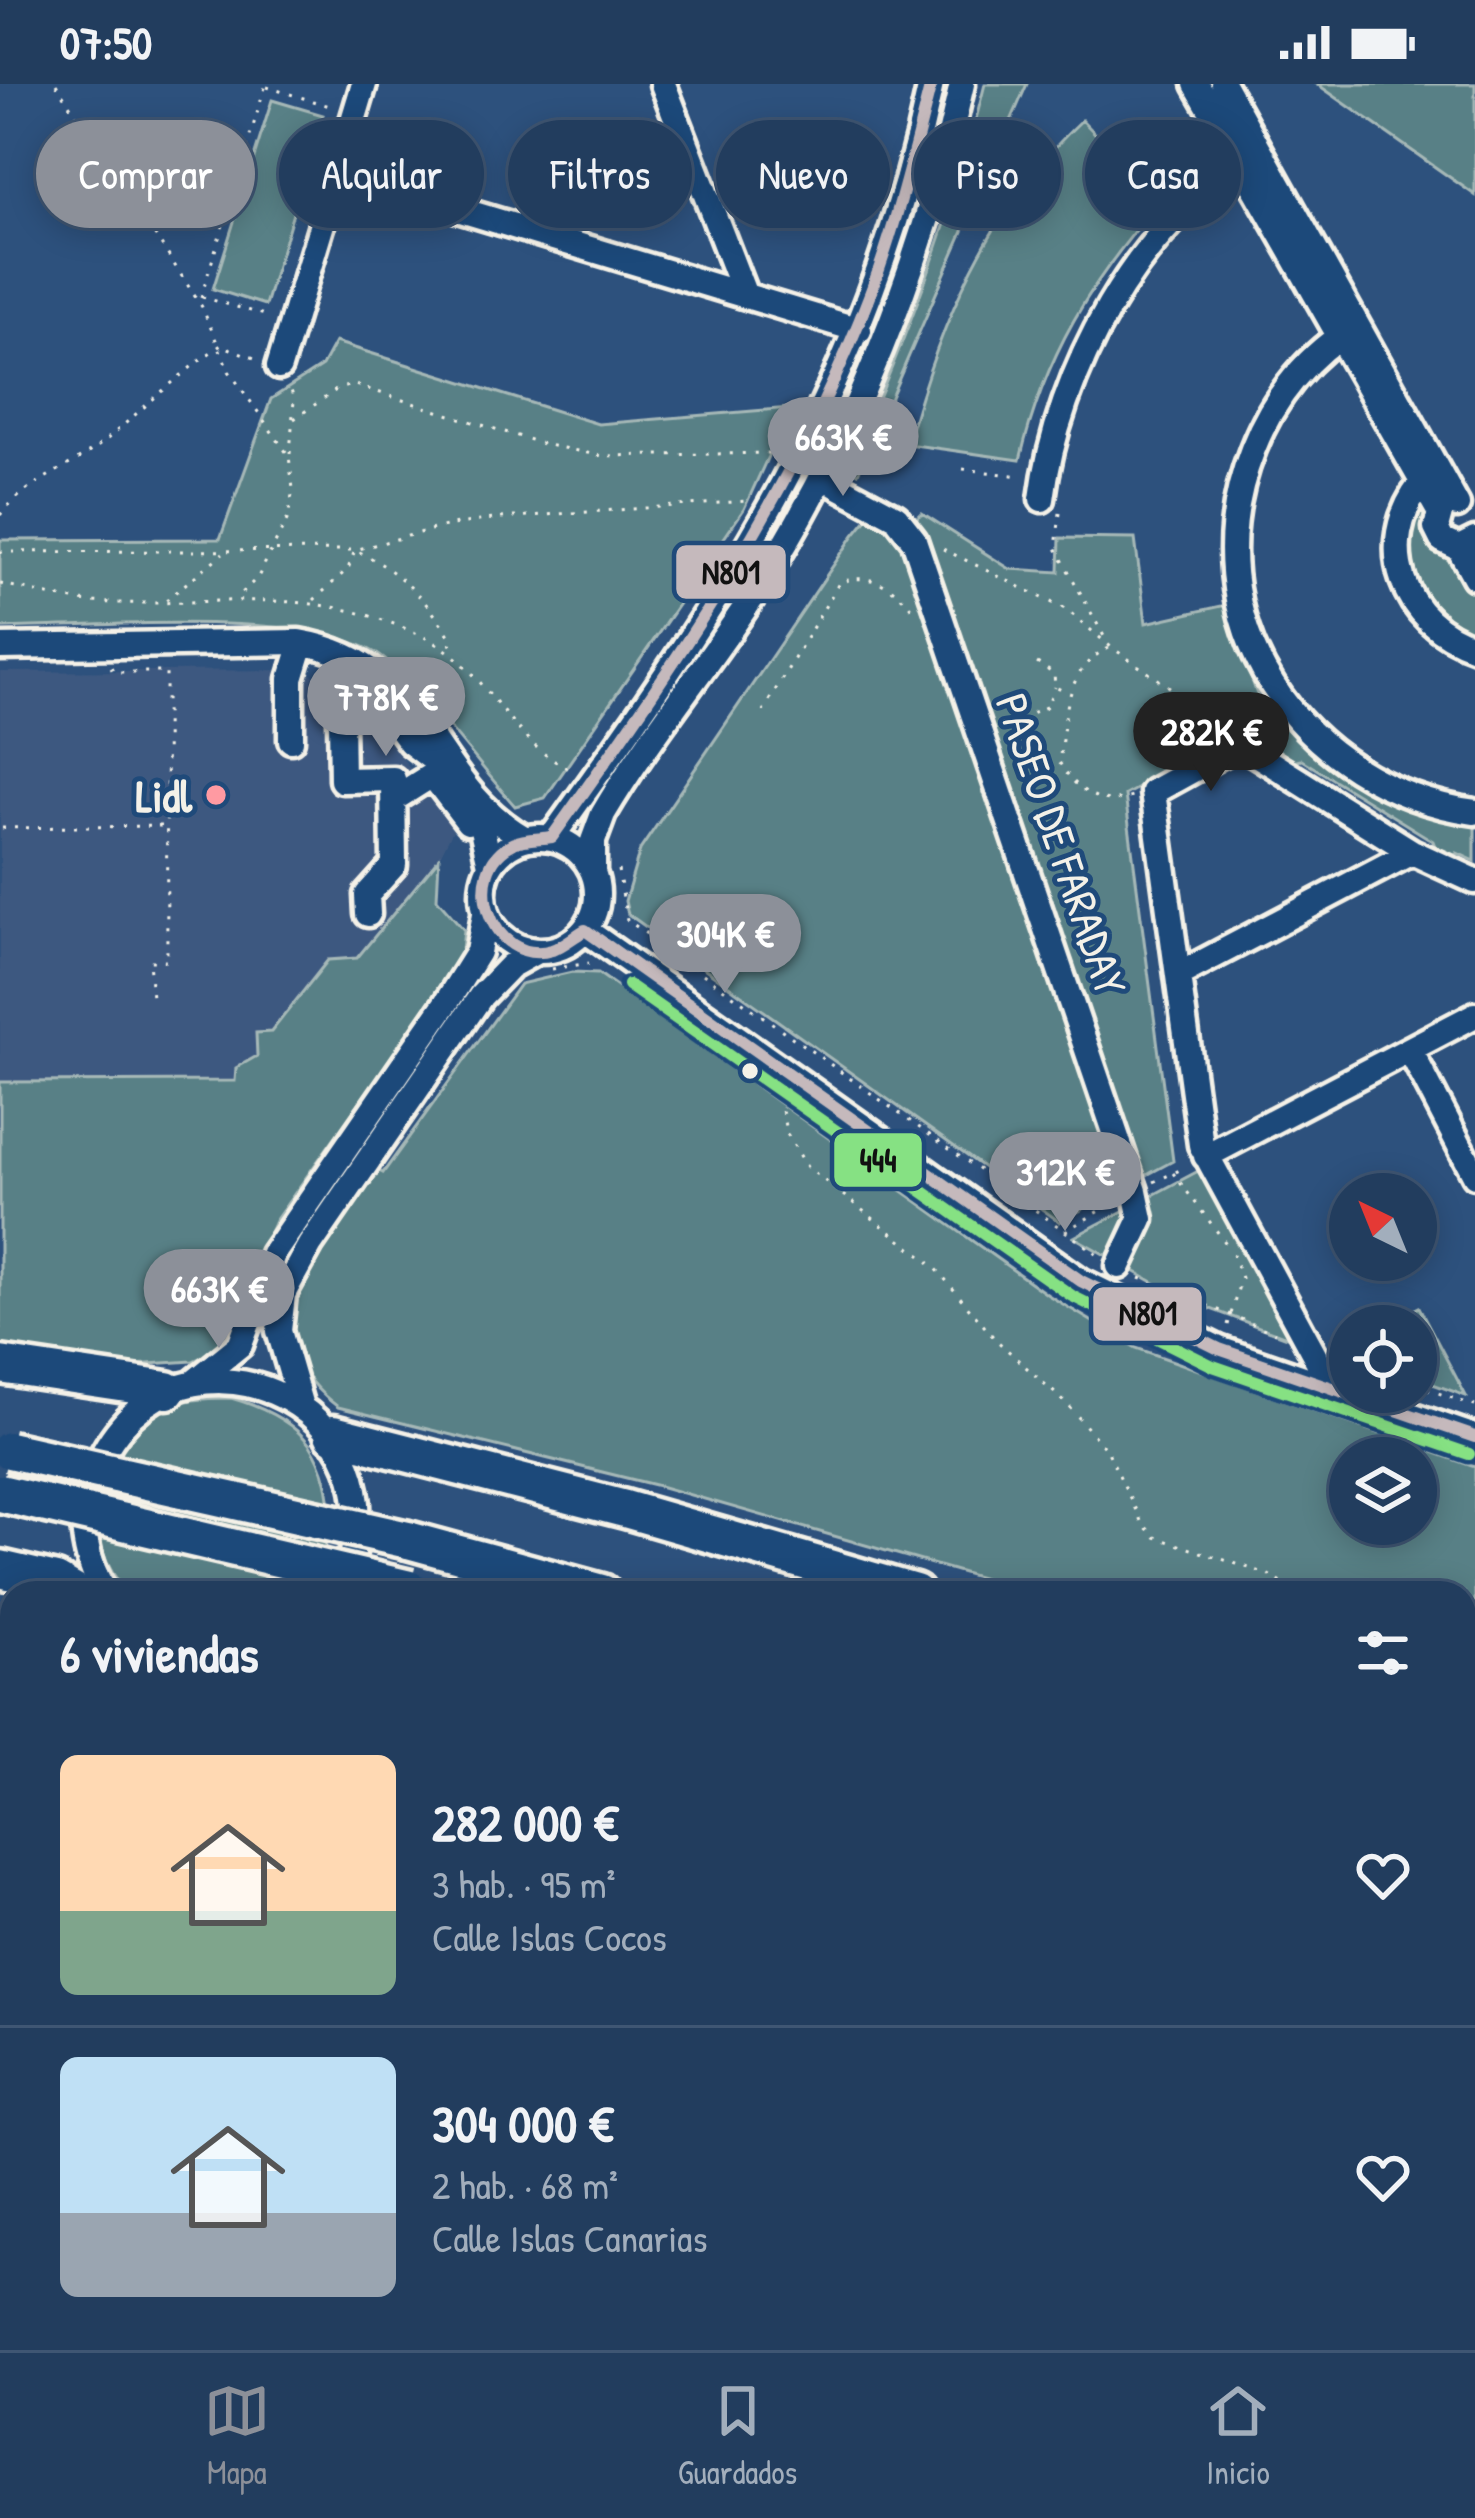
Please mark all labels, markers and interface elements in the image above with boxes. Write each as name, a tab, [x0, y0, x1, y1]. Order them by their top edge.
text: 07:50	[60, 12, 152, 73]
chip: Comprar	[36, 120, 255, 228]
chip: Alquilar	[279, 120, 484, 228]
chip: Filtros	[508, 120, 692, 228]
chip: Nuevo	[716, 120, 890, 228]
chip: Piso	[914, 120, 1061, 228]
chip: Casa	[1085, 120, 1241, 228]
pin: 663K €	[745, 397, 941, 499]
text: 663K €	[795, 409, 891, 462]
line badge: N801	[674, 543, 788, 601]
text: N801	[702, 550, 760, 594]
pin: 778K €	[288, 657, 484, 759]
text: 778K €	[334, 669, 438, 722]
street label: PASEO DE FARADAY	[982, 685, 1142, 1003]
pin: 282K €	[1113, 692, 1309, 794]
text: 282K €	[1160, 704, 1262, 757]
place label: Lidl	[136, 765, 193, 826]
marker: Lidl	[203, 782, 229, 808]
pin: 304K €	[627, 894, 823, 996]
text: 304K €	[676, 906, 774, 959]
unlabelled marker	[739, 1060, 761, 1082]
line badge: 444	[832, 1131, 924, 1189]
pin: 312K €	[967, 1132, 1163, 1234]
text: 444	[859, 1138, 897, 1182]
text: 312K €	[1016, 1144, 1114, 1197]
north arrow	[1329, 1173, 1437, 1281]
map controls	[1329, 1173, 1437, 1545]
pin: 663K €	[121, 1249, 317, 1351]
text: 663K €	[171, 1261, 267, 1314]
line badge: N801	[1091, 1285, 1204, 1343]
text: N801	[1119, 1291, 1177, 1335]
button: locate	[1329, 1305, 1437, 1413]
button: layers	[1329, 1437, 1437, 1545]
text: 6 viviendas	[60, 1619, 259, 1688]
icon: filters	[1350, 1620, 1416, 1686]
text: 282 000 €	[432, 1788, 618, 1857]
icon: home	[156, 1803, 300, 1947]
icon: heart	[1350, 1842, 1416, 1908]
text: 3 hab. · 95 m²	[432, 1857, 616, 1910]
text: Calle Islas Cocos	[432, 1910, 667, 1963]
text: 304 000 €	[432, 2089, 613, 2158]
icon: home	[156, 2105, 300, 2249]
icon: heart	[1350, 2144, 1416, 2210]
text: 2 hab. · 68 m²	[432, 2158, 618, 2211]
text: Calle Islas Canarias	[432, 2211, 707, 2264]
tab: Mapa	[204, 2378, 270, 2494]
tab: Guardados	[678, 2378, 797, 2494]
tab: Inicio	[1205, 2378, 1271, 2494]

